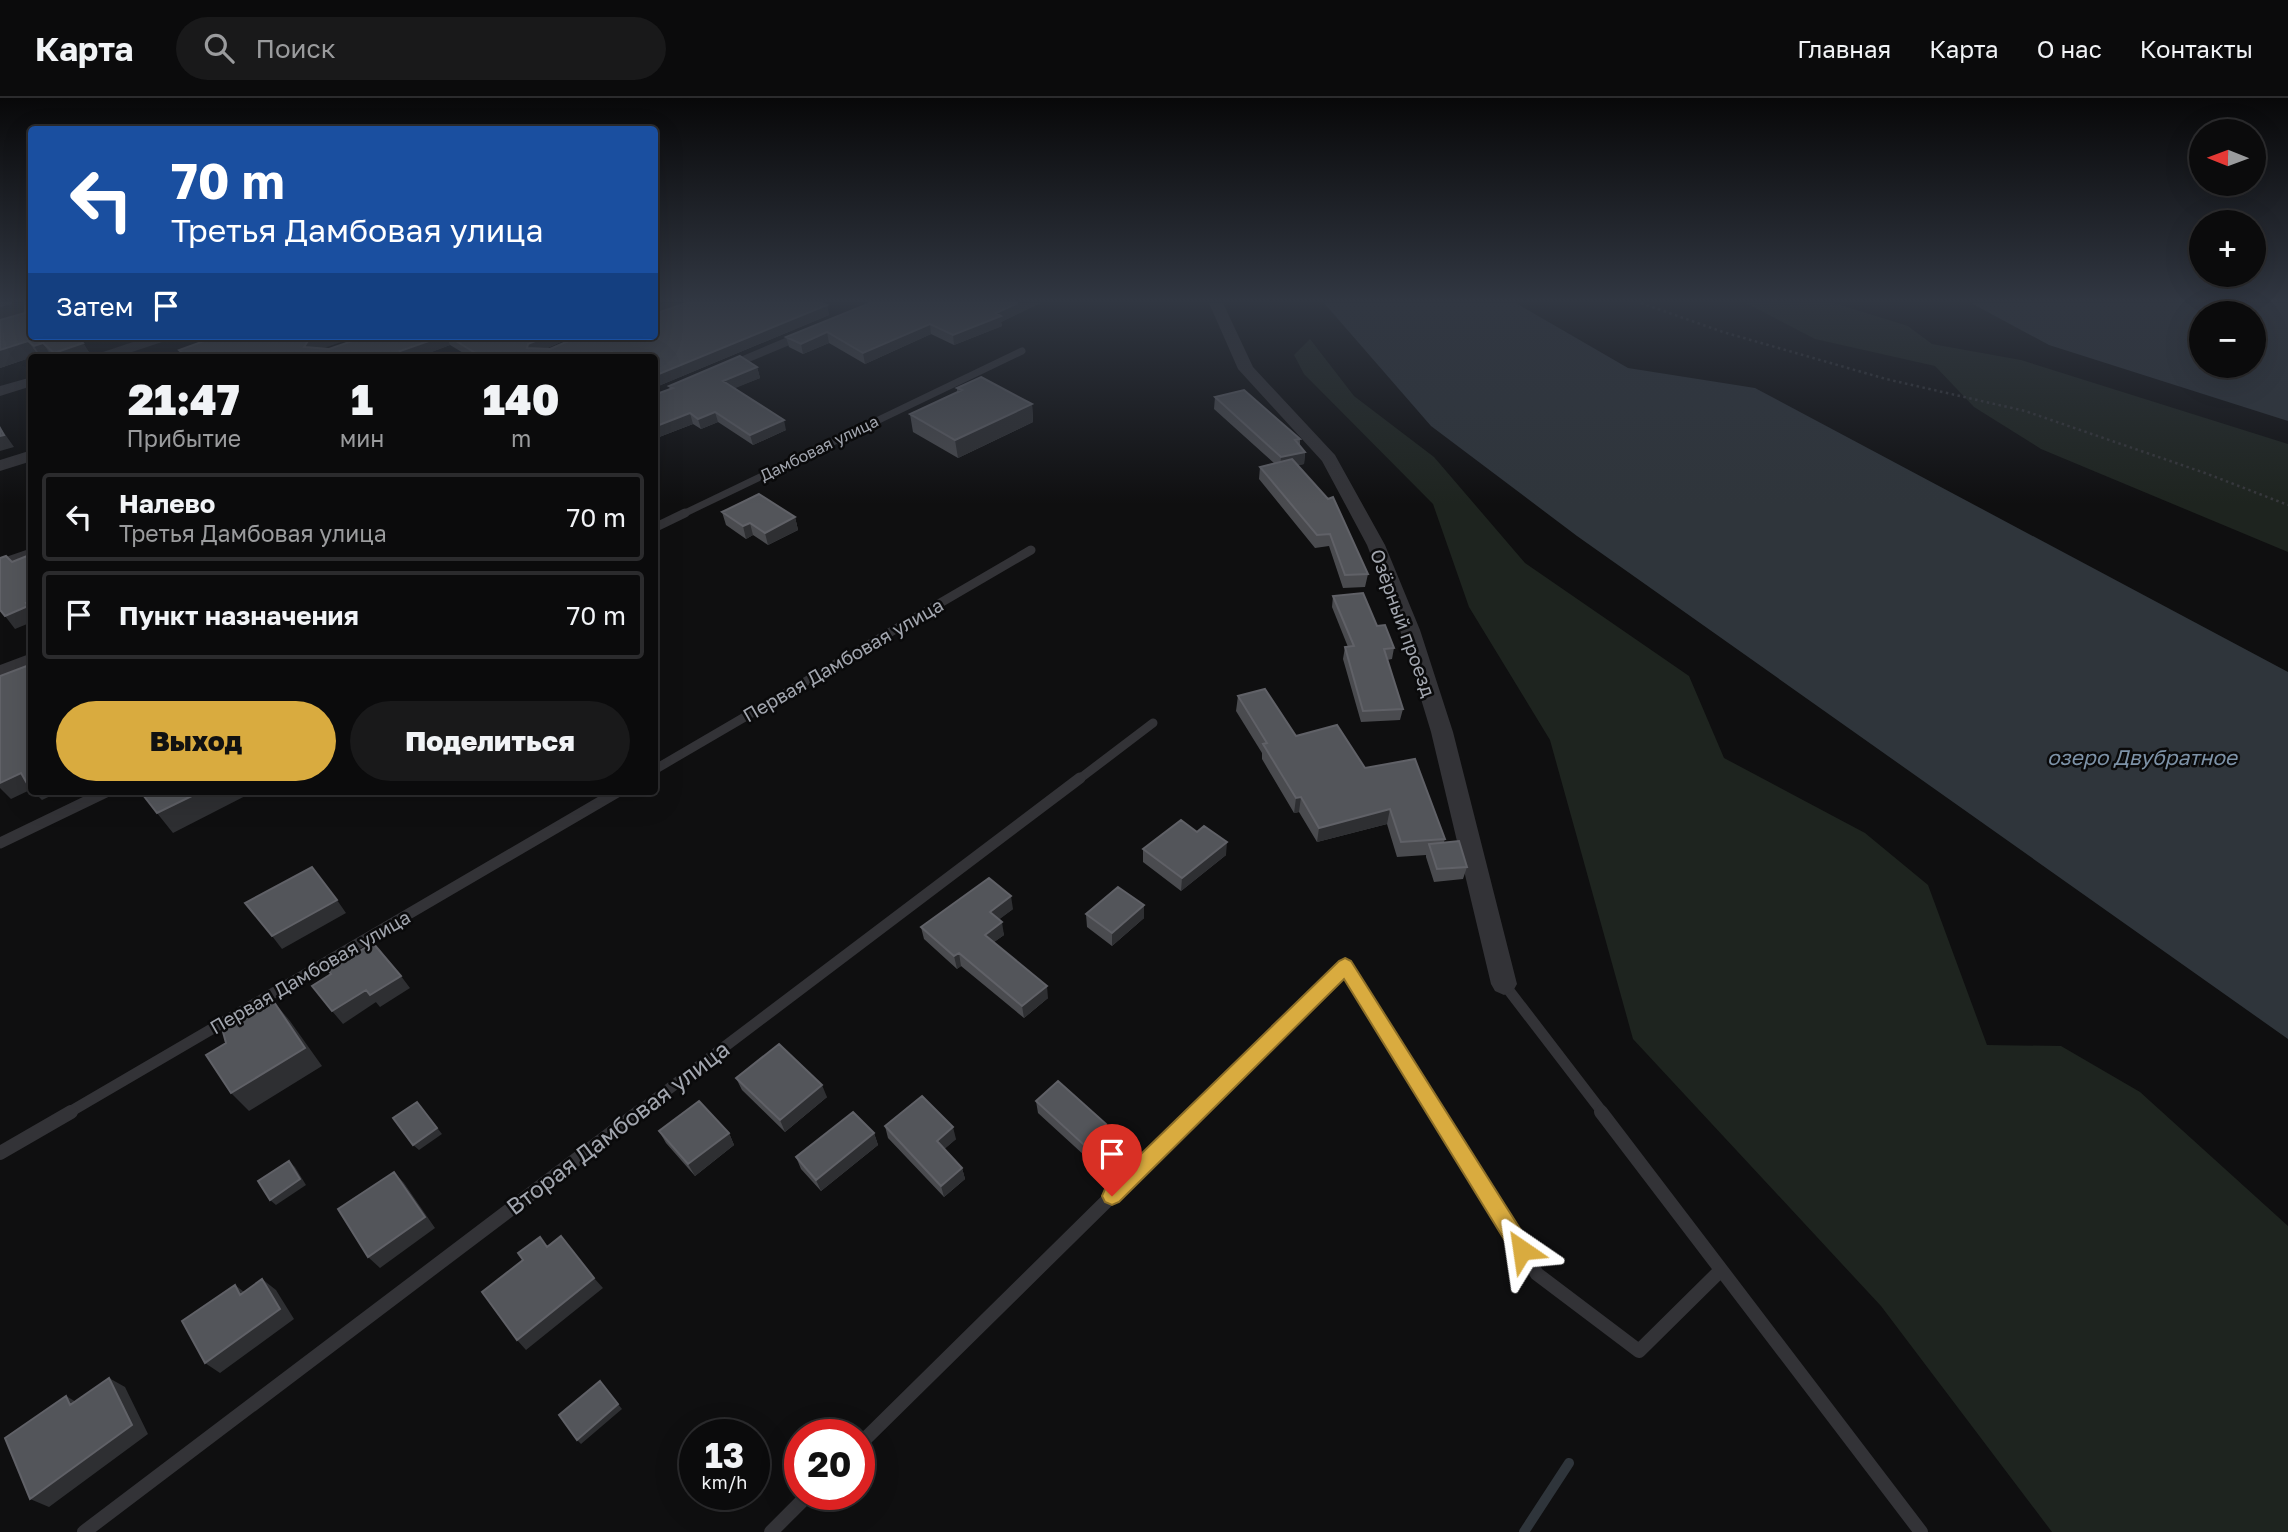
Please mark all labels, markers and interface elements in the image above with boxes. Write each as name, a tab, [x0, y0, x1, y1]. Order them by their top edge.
search box	[176, 17, 666, 80]
text: Карта	[35, 29, 134, 68]
icon: search	[200, 29, 238, 67]
text: Поиск	[256, 33, 336, 64]
text: Главная	[1797, 34, 1891, 63]
text: Карта	[1929, 34, 1999, 63]
text: О нас	[2037, 34, 2102, 63]
text: Контакты	[2140, 34, 2253, 63]
north arrow	[2189, 119, 2266, 196]
map controls	[2189, 119, 2266, 378]
text: 70 m	[171, 151, 285, 210]
icon: left	[56, 154, 147, 245]
button: +	[2189, 210, 2266, 287]
text: Третья Дамбовая улица	[171, 211, 543, 249]
icon: arrive	[147, 287, 185, 325]
text: Затем	[56, 291, 133, 322]
button: −	[2189, 301, 2266, 378]
text: 21:47	[128, 374, 240, 424]
text: 1	[351, 374, 373, 424]
text: 140	[483, 374, 559, 424]
street label: Дамбовая улица	[756, 411, 882, 485]
text: Прибытие	[127, 424, 241, 452]
text: мин	[340, 424, 384, 452]
text: m	[511, 424, 531, 452]
text: Налево	[119, 488, 215, 519]
icon: left	[60, 498, 98, 536]
text: 70 m	[567, 502, 626, 533]
text: Третья Дамбовая улица	[119, 519, 387, 547]
street label: Озёрный проезд	[1366, 546, 1441, 700]
street label: Первая Дамбовая улица	[738, 593, 947, 726]
icon: arrive	[60, 596, 98, 634]
text: Пункт назначения	[119, 600, 359, 631]
text: 70 m	[567, 600, 626, 631]
button: Выход	[56, 701, 336, 781]
button: Поделиться	[350, 701, 630, 781]
water label: озеро Двубратное	[2047, 744, 2239, 770]
street label: Первая Дамбовая улица	[205, 905, 414, 1038]
street label: Вторая Дамбовая улица	[500, 1034, 734, 1220]
pin	[1082, 1124, 1142, 1196]
icon: arrive	[1093, 1135, 1131, 1173]
position arrow	[1485, 1213, 1559, 1287]
speed limit sign: 20	[784, 1419, 875, 1510]
text: 13	[705, 1434, 744, 1476]
text: km/h	[702, 1471, 747, 1493]

